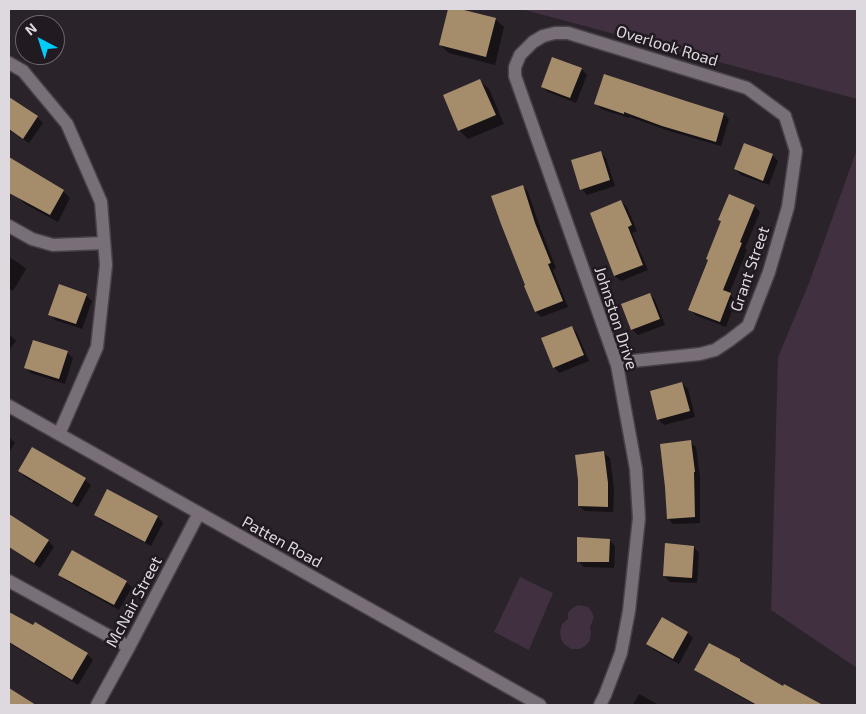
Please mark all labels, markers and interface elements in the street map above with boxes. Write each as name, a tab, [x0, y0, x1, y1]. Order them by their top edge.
north arrow	[15, 15, 65, 65]
text: N	[21, 19, 40, 39]
street label: Overlook Road	[614, 21, 720, 71]
street label: Grant Street	[726, 224, 774, 314]
street label: Johnston Drive	[590, 264, 642, 372]
street label: Patten Road	[239, 512, 325, 572]
street label: McNair Street	[102, 553, 166, 651]

